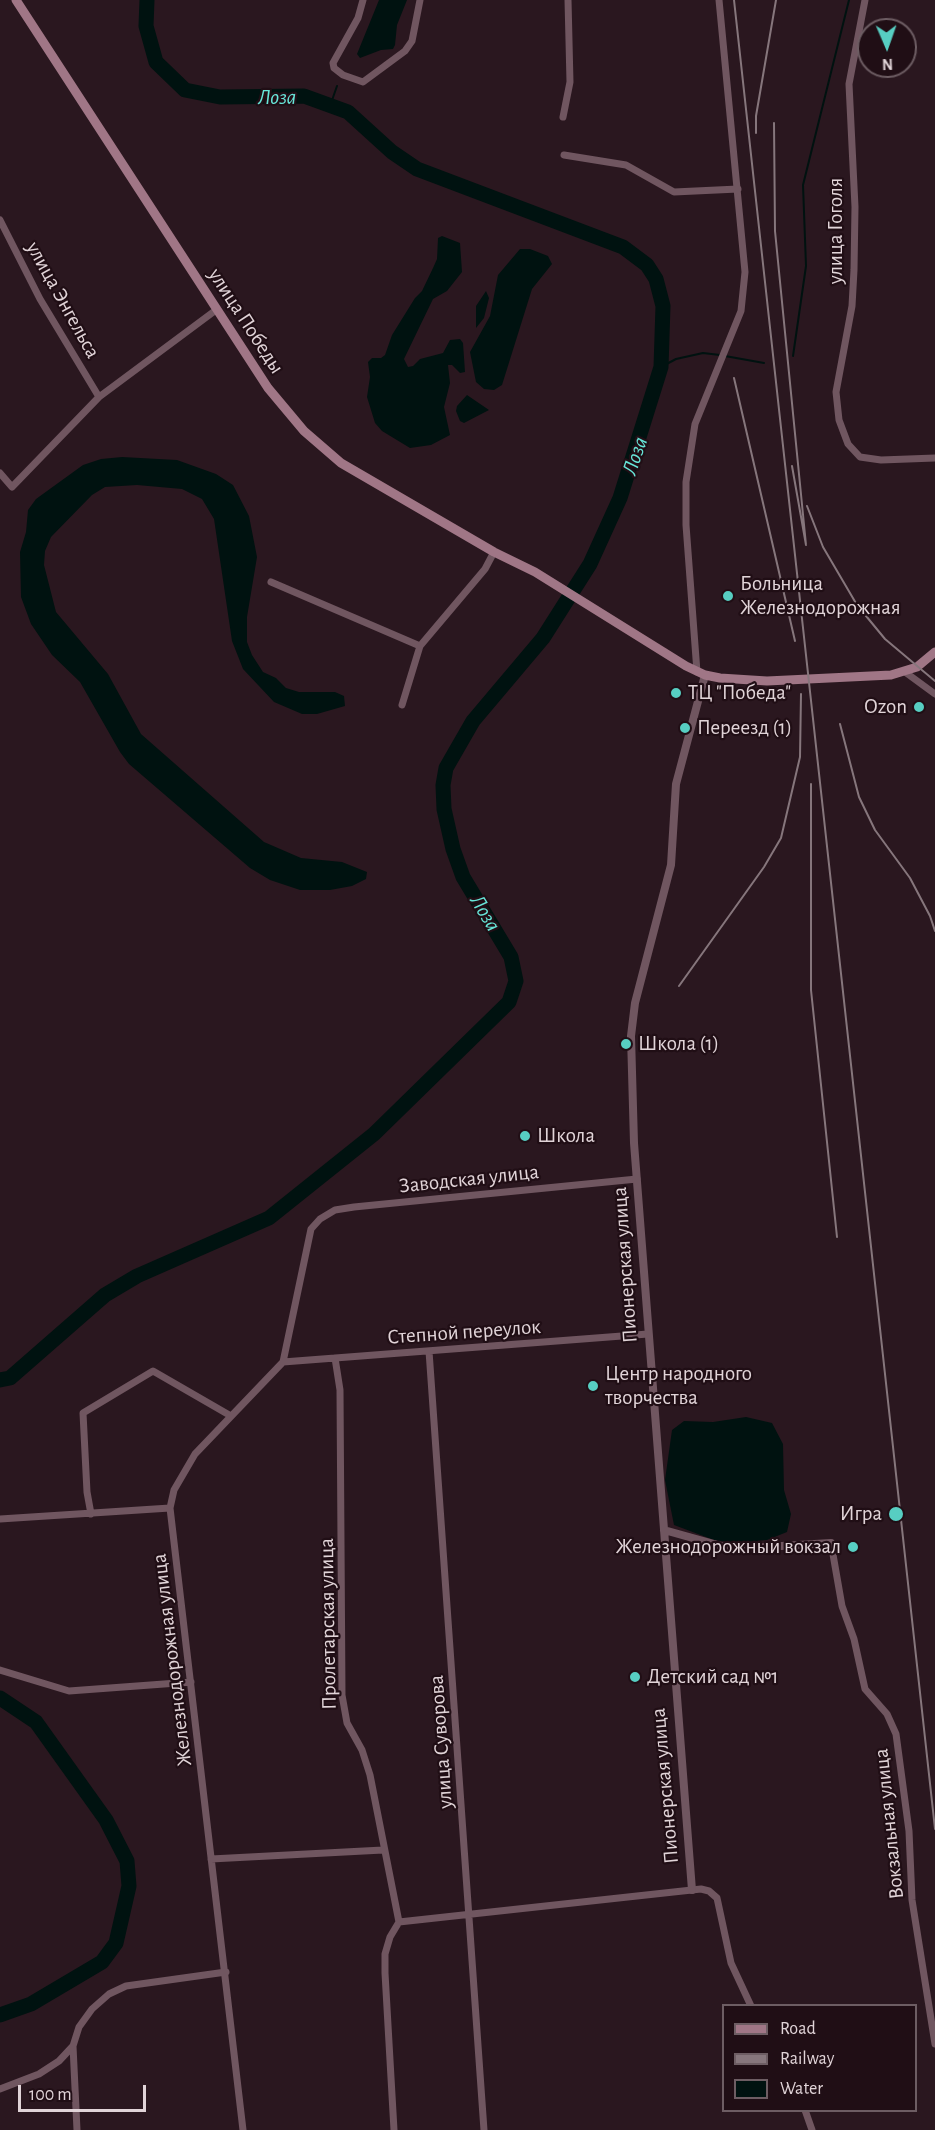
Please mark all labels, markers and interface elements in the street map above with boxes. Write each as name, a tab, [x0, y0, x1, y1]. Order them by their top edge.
north arrow	[857, 18, 917, 78]
text: N	[882, 56, 893, 72]
water label: Лоза	[258, 84, 296, 110]
street label: улица Гоголя	[823, 178, 849, 284]
street label: улица Энгельса	[21, 237, 105, 363]
street label: улица Победы	[203, 264, 289, 378]
water label: Лоза	[616, 433, 654, 479]
place label: Больница Железнодорожная	[740, 571, 900, 621]
marker: Больница Железнодорожная	[721, 589, 735, 603]
place label: ТЦ "Победа"	[688, 680, 791, 706]
marker: ТЦ "Победа"	[669, 686, 683, 700]
place label: Ozon	[864, 694, 907, 720]
marker: Ozon	[912, 700, 926, 714]
place label: Переезд (1)	[697, 715, 792, 741]
marker: Переезд (1)	[678, 721, 692, 735]
water label: Лоза	[464, 890, 506, 936]
place label: Школа (1)	[638, 1031, 719, 1057]
marker: Школа (1)	[619, 1037, 633, 1051]
place label: Школа	[537, 1123, 595, 1149]
marker: Школа	[518, 1129, 532, 1143]
street label: Заводская улица	[398, 1159, 540, 1199]
street label: Пионерская улица	[607, 1186, 643, 1344]
street label: Степной переулок	[386, 1314, 542, 1350]
place label: Центр народного творчества	[605, 1361, 752, 1411]
marker: Центр народного творчества	[586, 1379, 600, 1393]
place label: Игра	[840, 1501, 882, 1527]
marker: Игра	[887, 1505, 905, 1523]
place label: Железнодорожный вокзал	[615, 1534, 841, 1560]
street label: Пролетарская улица	[314, 1538, 342, 1710]
marker: Железнодорожный вокзал	[846, 1540, 860, 1554]
street label: Железнодорожная улица	[146, 1552, 198, 1768]
place label: Детский сад №1	[647, 1664, 779, 1690]
marker: Детский сад №1	[628, 1670, 642, 1684]
street label: улица Суворова	[424, 1674, 458, 1810]
street label: Пионерская улица	[646, 1707, 684, 1865]
street label: Вокзальная улица	[869, 1747, 909, 1901]
legend	[722, 2004, 917, 2112]
text: Road	[780, 2020, 816, 2038]
text: Railway	[780, 2050, 834, 2068]
scale bar	[21, 2073, 148, 2111]
text: Water	[780, 2080, 823, 2098]
text: 100 m	[29, 2086, 72, 2104]

